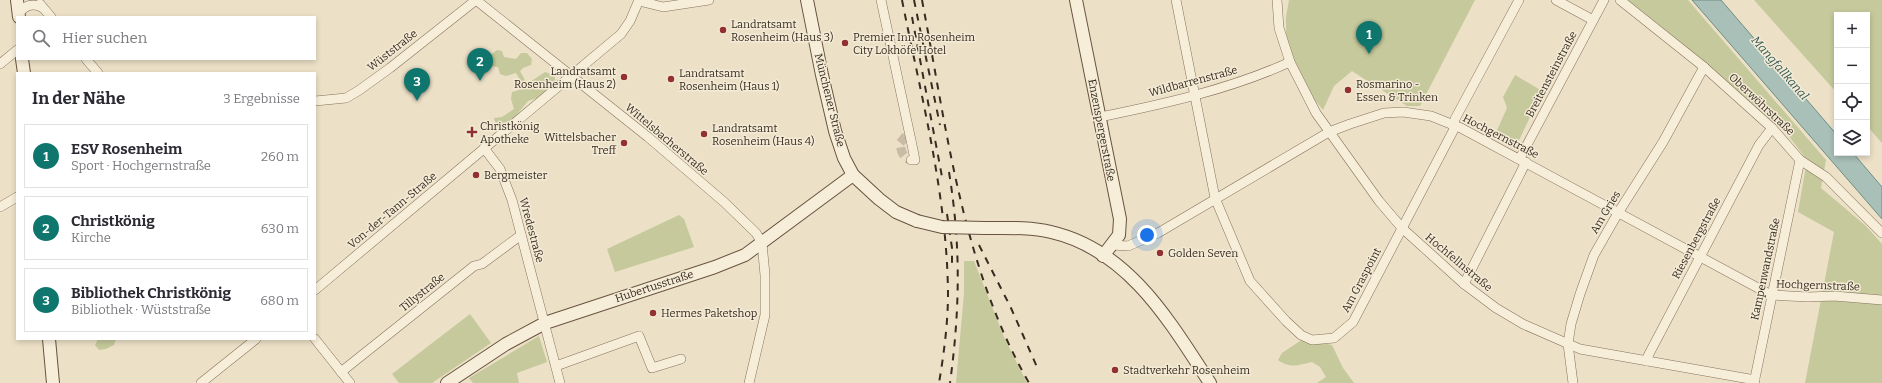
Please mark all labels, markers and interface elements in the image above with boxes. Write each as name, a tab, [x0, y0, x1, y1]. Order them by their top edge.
map controls	[1834, 12, 1870, 156]
button: +	[1834, 12, 1870, 48]
search box	[16, 16, 316, 60]
place label: Landratsamt Rosenheim (Haus 3)	[731, 18, 833, 44]
pin: 1	[1356, 21, 1382, 54]
marker: Landratsamt Rosenheim (Haus 3)	[718, 25, 728, 35]
icon: search	[30, 27, 52, 49]
street label: Wüststraße	[365, 27, 420, 74]
text: Hier suchen	[62, 29, 147, 47]
street label: Breitensteinstraße	[1523, 29, 1580, 120]
place label: Premier Inn Rosenheim City Lokhöfe Hotel	[853, 31, 976, 57]
water label: Mangfallkanal	[1749, 33, 1811, 103]
marker: Premier Inn Rosenheim City Lokhöfe Hotel	[840, 38, 850, 48]
pin: 2	[467, 48, 493, 81]
button: −	[1834, 48, 1870, 84]
street label: Münchener Straße	[812, 52, 847, 148]
street label: Wildbarrenstraße	[1147, 63, 1239, 100]
place label: Landratsamt Rosenheim (Haus 2)	[514, 65, 616, 91]
place label: Landratsamt Rosenheim (Haus 1)	[679, 67, 780, 93]
pin: 3	[404, 68, 430, 101]
street label: Oberwöhrstraße	[1726, 71, 1797, 138]
marker: Landratsamt Rosenheim (Haus 2)	[619, 72, 629, 82]
marker: Landratsamt Rosenheim (Haus 1)	[666, 74, 676, 84]
street label: Enzenspergerstraße	[1085, 78, 1118, 182]
place label: Rosmarino - Essen & Trinken	[1356, 78, 1438, 104]
button: locate	[1834, 84, 1870, 120]
marker: Rosmarino - Essen & Trinken	[1343, 85, 1353, 95]
text: In der Nähe	[32, 88, 125, 109]
text: 3 Ergebnisse	[223, 91, 300, 106]
street label: Wittelsbacherstraße	[622, 101, 711, 178]
street label: Hochgernstraße	[1461, 112, 1541, 161]
place label: Christkönig Apotheke	[480, 120, 539, 146]
button: layers	[1834, 120, 1870, 156]
place label: Landratsamt Rosenheim (Haus 4)	[712, 122, 814, 148]
marker: Christkönig Apotheke	[467, 127, 477, 137]
marker: Landratsamt Rosenheim (Haus 4)	[699, 129, 709, 139]
place label: Wittelsbacher Treff	[544, 131, 618, 157]
marker: Wittelsbacher Treff	[619, 138, 629, 148]
text: ESV Rosenheim	[71, 140, 182, 158]
text: 1	[43, 149, 49, 164]
text: 260 m	[261, 149, 299, 164]
text: Sport · Hochgernstraße	[71, 158, 211, 173]
street label: Von-der-Tann-Straße	[345, 169, 439, 251]
place label: Bergmeister	[484, 169, 548, 182]
marker: Bergmeister	[471, 170, 481, 180]
street label: Am Gries	[1588, 188, 1623, 236]
street label: Riesenbergstraße	[1669, 195, 1723, 281]
street label: Wredestraße	[517, 196, 546, 264]
text: Christkönig	[71, 212, 155, 230]
street label: Kampenwandstraße	[1748, 217, 1783, 321]
text: 2	[42, 221, 50, 236]
text: 630 m	[261, 221, 299, 236]
your location	[1137, 225, 1157, 245]
text: Kirche	[71, 230, 111, 245]
street label: Hochfellnstraße	[1423, 231, 1495, 294]
street label: Am Graspoint	[1339, 246, 1384, 315]
place label: Golden Seven	[1168, 247, 1238, 260]
marker: Golden Seven	[1155, 248, 1165, 258]
street label: Hubertusstraße	[613, 268, 695, 305]
street label: Tillystraße	[397, 270, 447, 314]
street label: Hochgernstraße	[1776, 278, 1860, 293]
text: Bibliothek Christkönig	[71, 284, 231, 302]
text: 3	[42, 293, 50, 308]
text: 680 m	[260, 293, 299, 308]
text: Bibliothek · Wüststraße	[71, 302, 211, 317]
place label: Hermes Paketshop	[661, 307, 758, 320]
marker: Hermes Paketshop	[648, 308, 658, 318]
place label: Stadtverkehr Rosenheim	[1123, 364, 1250, 377]
marker: Stadtverkehr Rosenheim	[1110, 365, 1120, 375]

